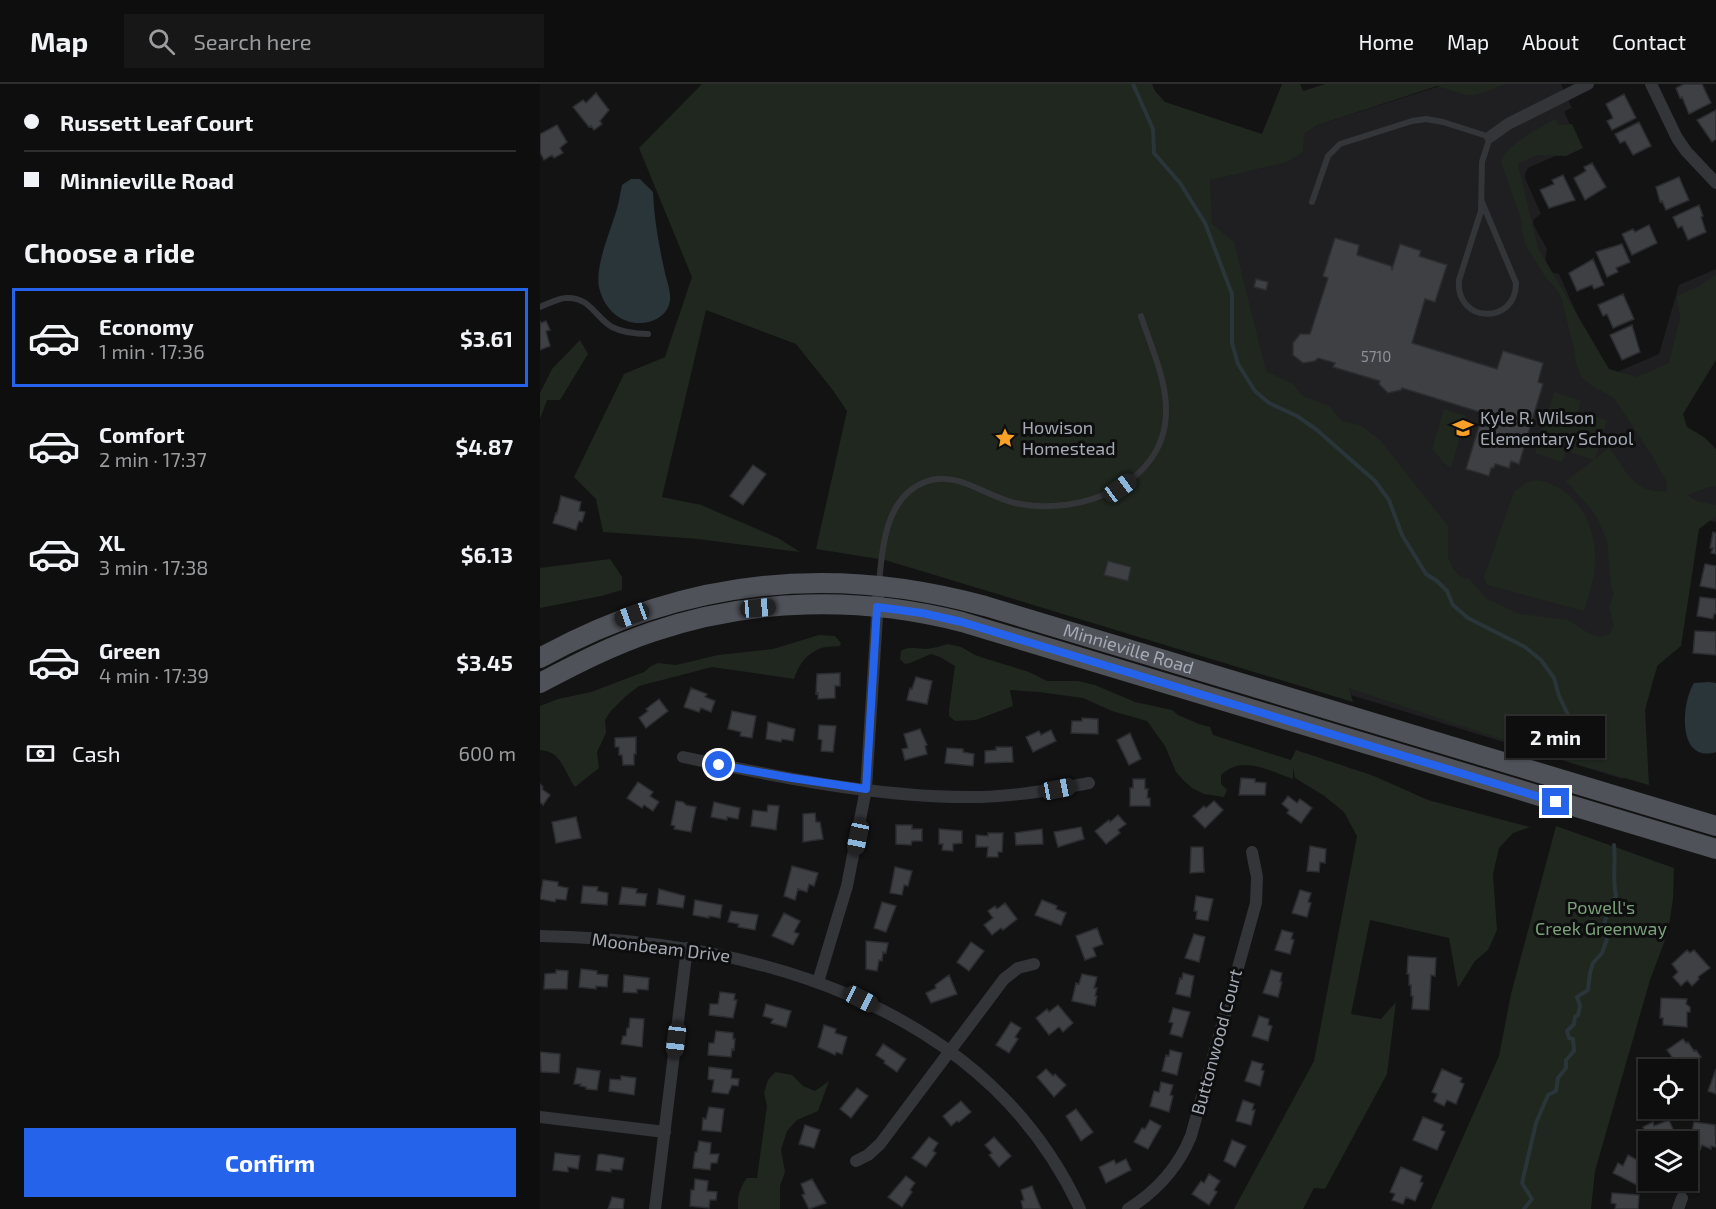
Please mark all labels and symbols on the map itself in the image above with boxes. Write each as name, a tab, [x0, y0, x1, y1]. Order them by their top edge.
house number: 5710	[1361, 347, 1391, 365]
place label: Kyle R. Wilson Elementary School	[1480, 406, 1634, 449]
place label: Howison Homestead	[1022, 416, 1116, 459]
school or university icon: Kyle R. Wilson Elementary School	[1451, 416, 1475, 440]
place icon: Howison Homestead	[993, 426, 1017, 450]
car	[1100, 470, 1140, 506]
car	[739, 597, 777, 619]
car	[612, 600, 652, 630]
street label: Minnieville Road	[1061, 618, 1197, 678]
callout: 2 min	[1506, 715, 1606, 757]
route start	[705, 751, 732, 778]
car	[1039, 777, 1077, 801]
route end	[1542, 788, 1569, 815]
car	[845, 818, 871, 856]
park label: Powell's Creek Greenway	[1535, 896, 1667, 939]
street label: Moonbeam Drive	[591, 928, 731, 966]
street label: Buttonwood Court	[1186, 966, 1246, 1117]
car	[841, 983, 881, 1015]
car	[665, 1021, 687, 1059]

